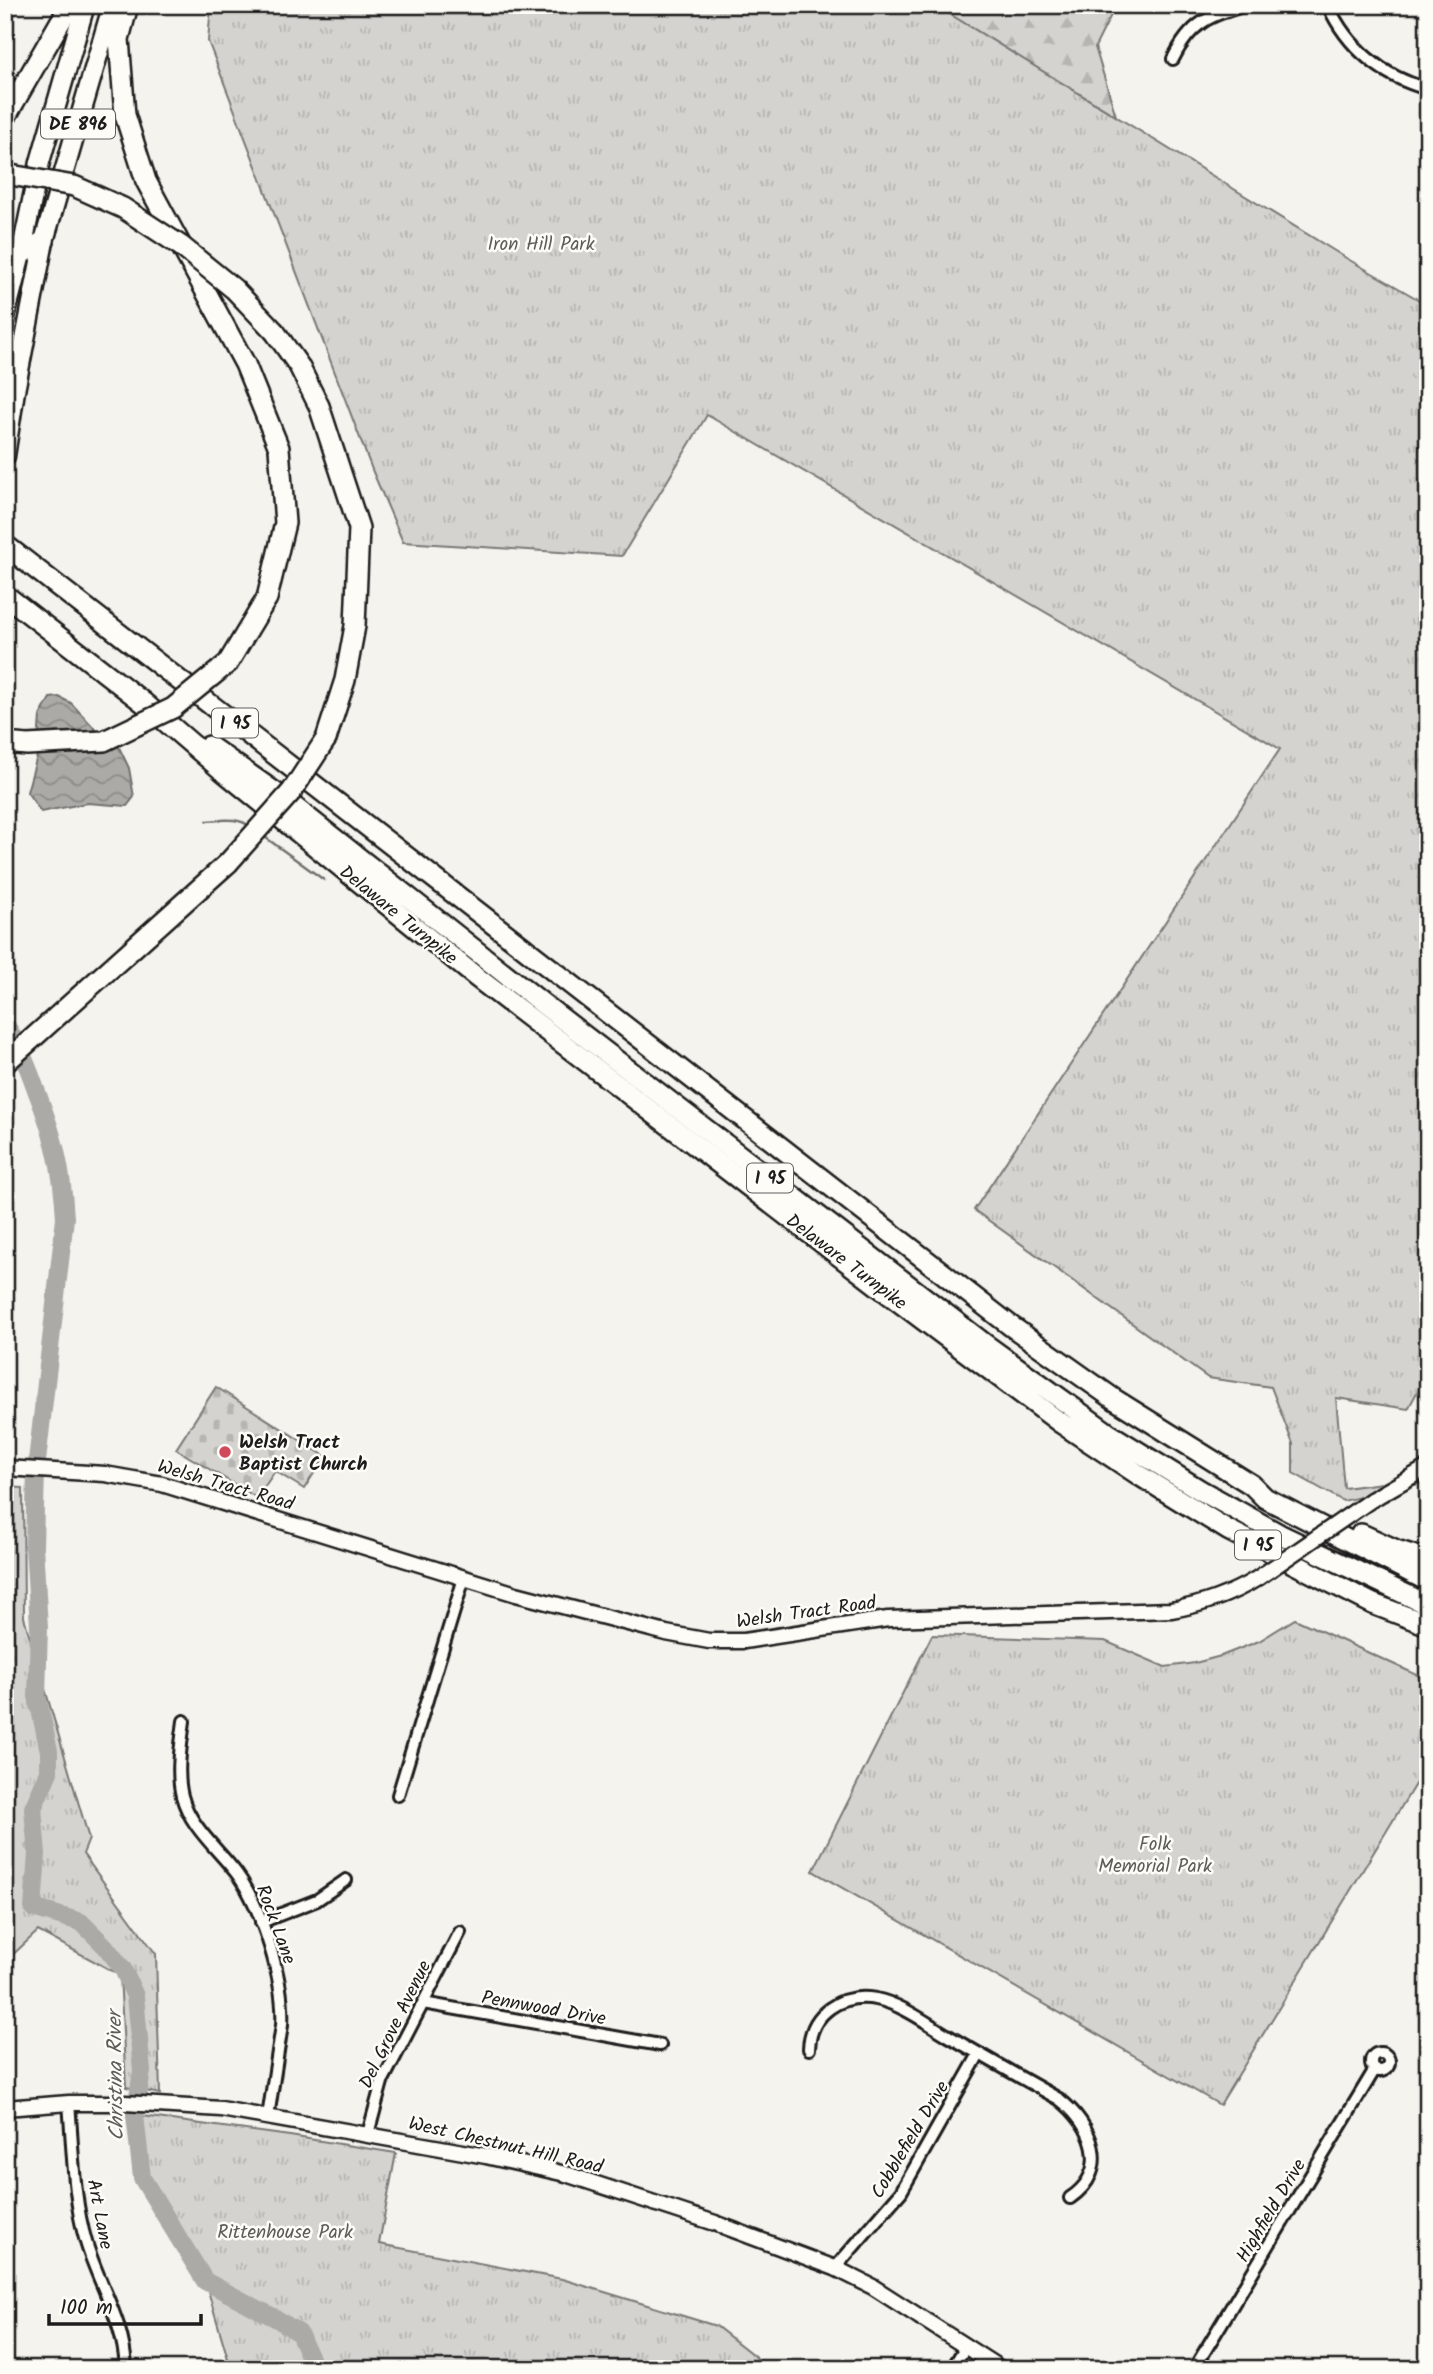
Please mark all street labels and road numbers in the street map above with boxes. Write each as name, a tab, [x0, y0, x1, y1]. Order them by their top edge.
road number: DE 896	[41, 110, 115, 139]
road number: I 95	[212, 708, 258, 738]
street label: Delaware Turnpike	[332, 858, 464, 973]
road number: I 95	[747, 1163, 793, 1192]
street label: Delaware Turnpike	[779, 1207, 913, 1319]
street label: Welsh Tract Road	[154, 1452, 298, 1520]
road number: I 95	[1235, 1530, 1281, 1560]
street label: Welsh Tract Road	[734, 1588, 879, 1638]
street label: Rock Lane	[247, 1881, 304, 1969]
street label: Del Grove Avenue	[352, 1955, 440, 2094]
street label: Pennwood Drive	[479, 1983, 609, 2035]
street label: Cobblefield Drive	[864, 2075, 958, 2205]
street label: West Chestnut Hill Road	[405, 2109, 606, 2183]
street label: Highfield Drive	[1229, 2153, 1315, 2269]
street label: Art Lane	[78, 2177, 121, 2252]

